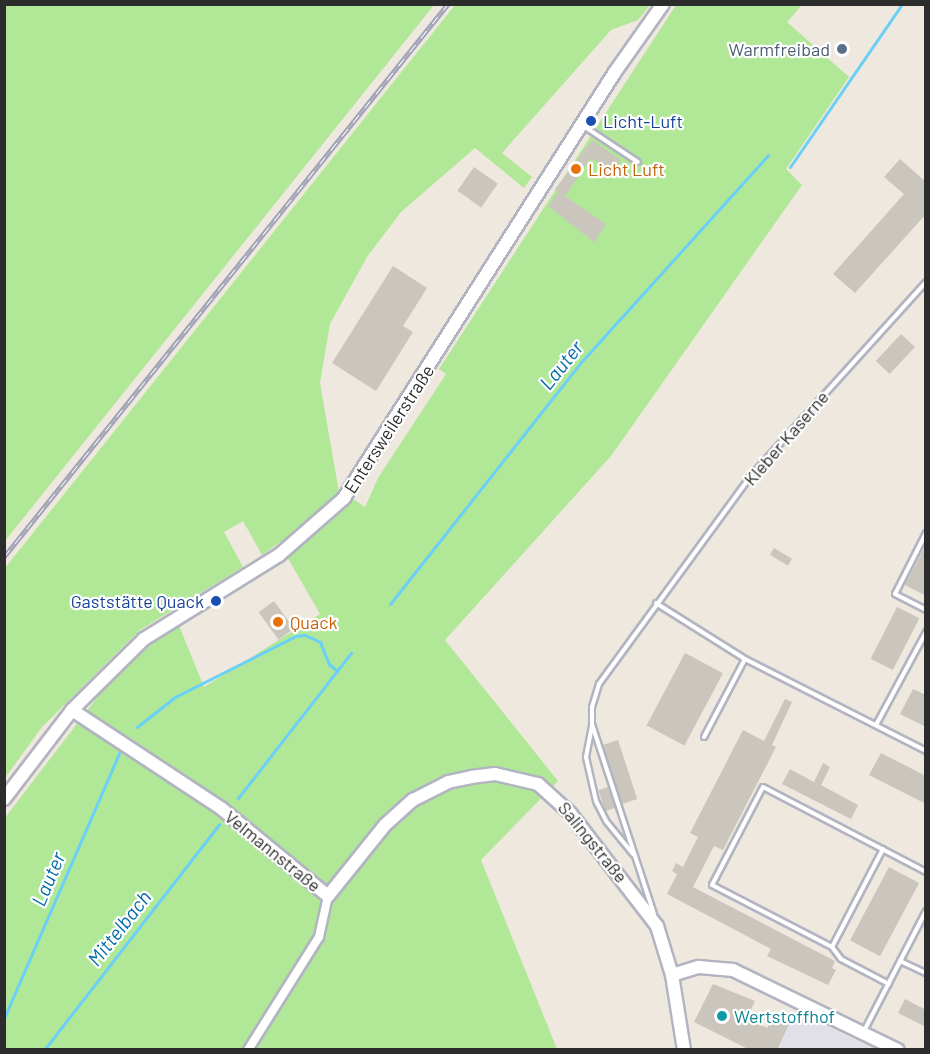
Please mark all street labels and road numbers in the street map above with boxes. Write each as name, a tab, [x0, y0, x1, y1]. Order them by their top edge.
street label: Entersweilerstraße	[339, 361, 439, 497]
street label: Kleber Kaserne	[739, 386, 833, 490]
street label: Salingstraße	[554, 797, 632, 887]
street label: Velmannstraße	[221, 806, 325, 896]

